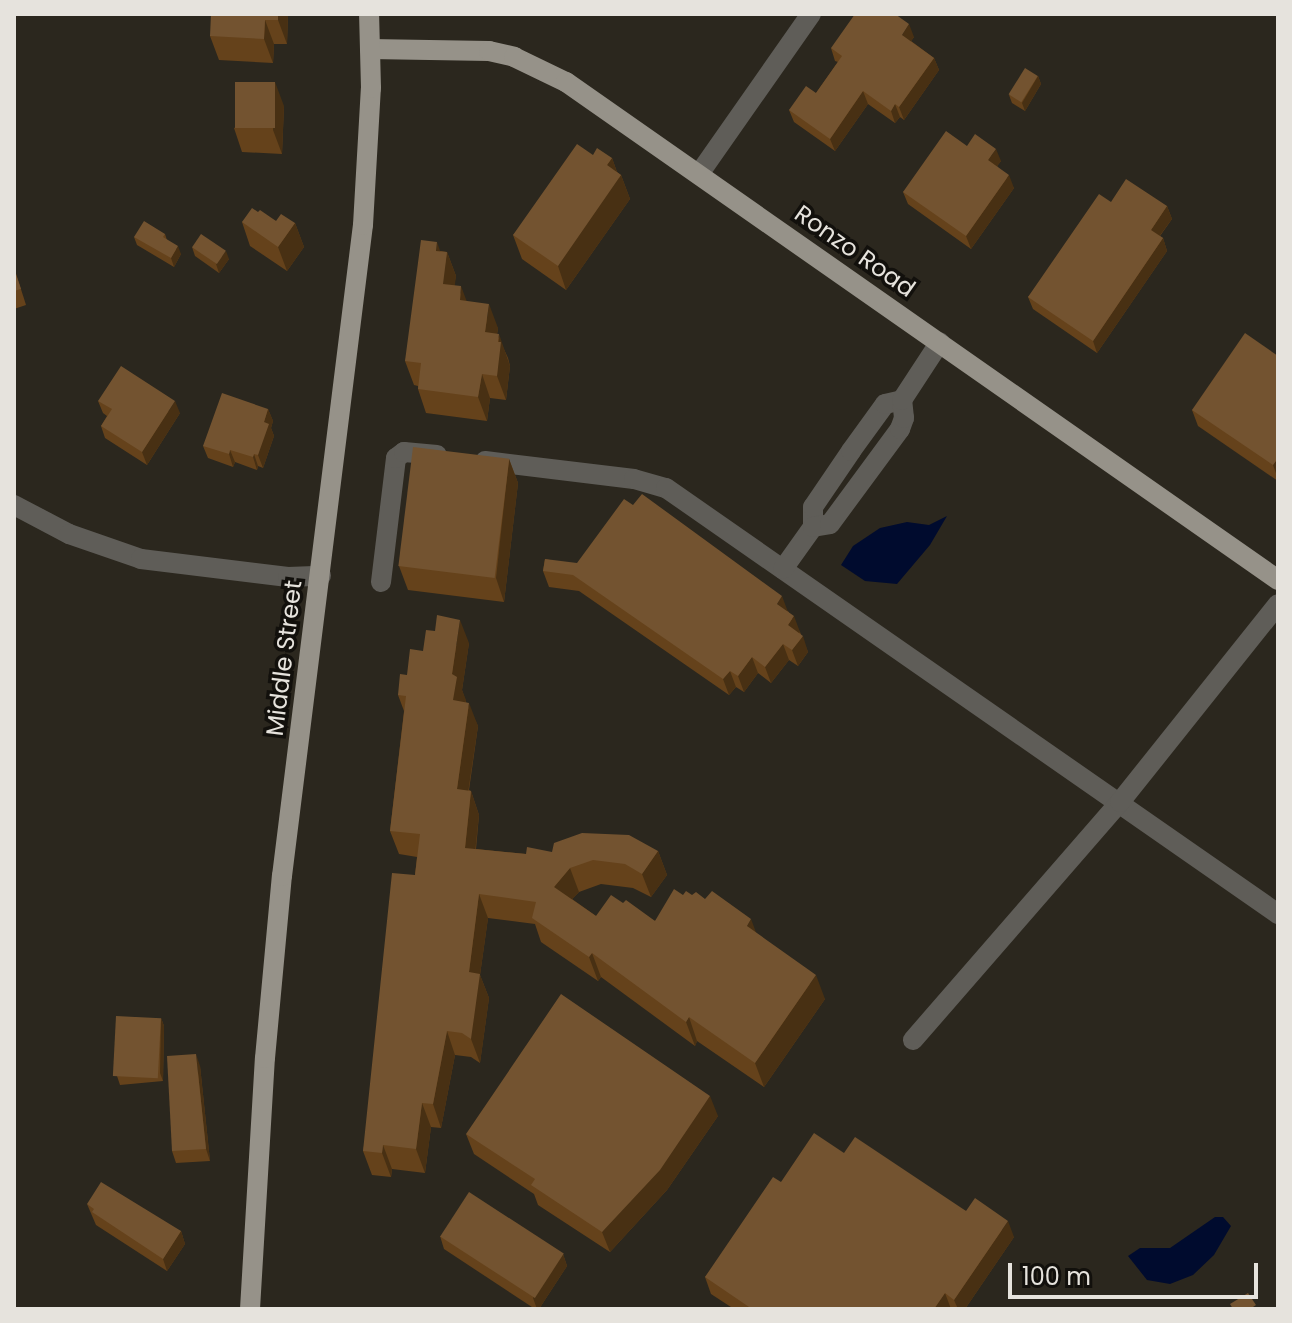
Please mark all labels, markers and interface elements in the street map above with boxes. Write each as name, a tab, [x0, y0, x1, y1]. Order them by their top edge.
street label: Ronzo Road	[789, 199, 921, 303]
street label: Middle Street	[260, 579, 308, 737]
scale bar	[1012, 1247, 1262, 1297]
text: 100 m	[1022, 1260, 1091, 1293]

